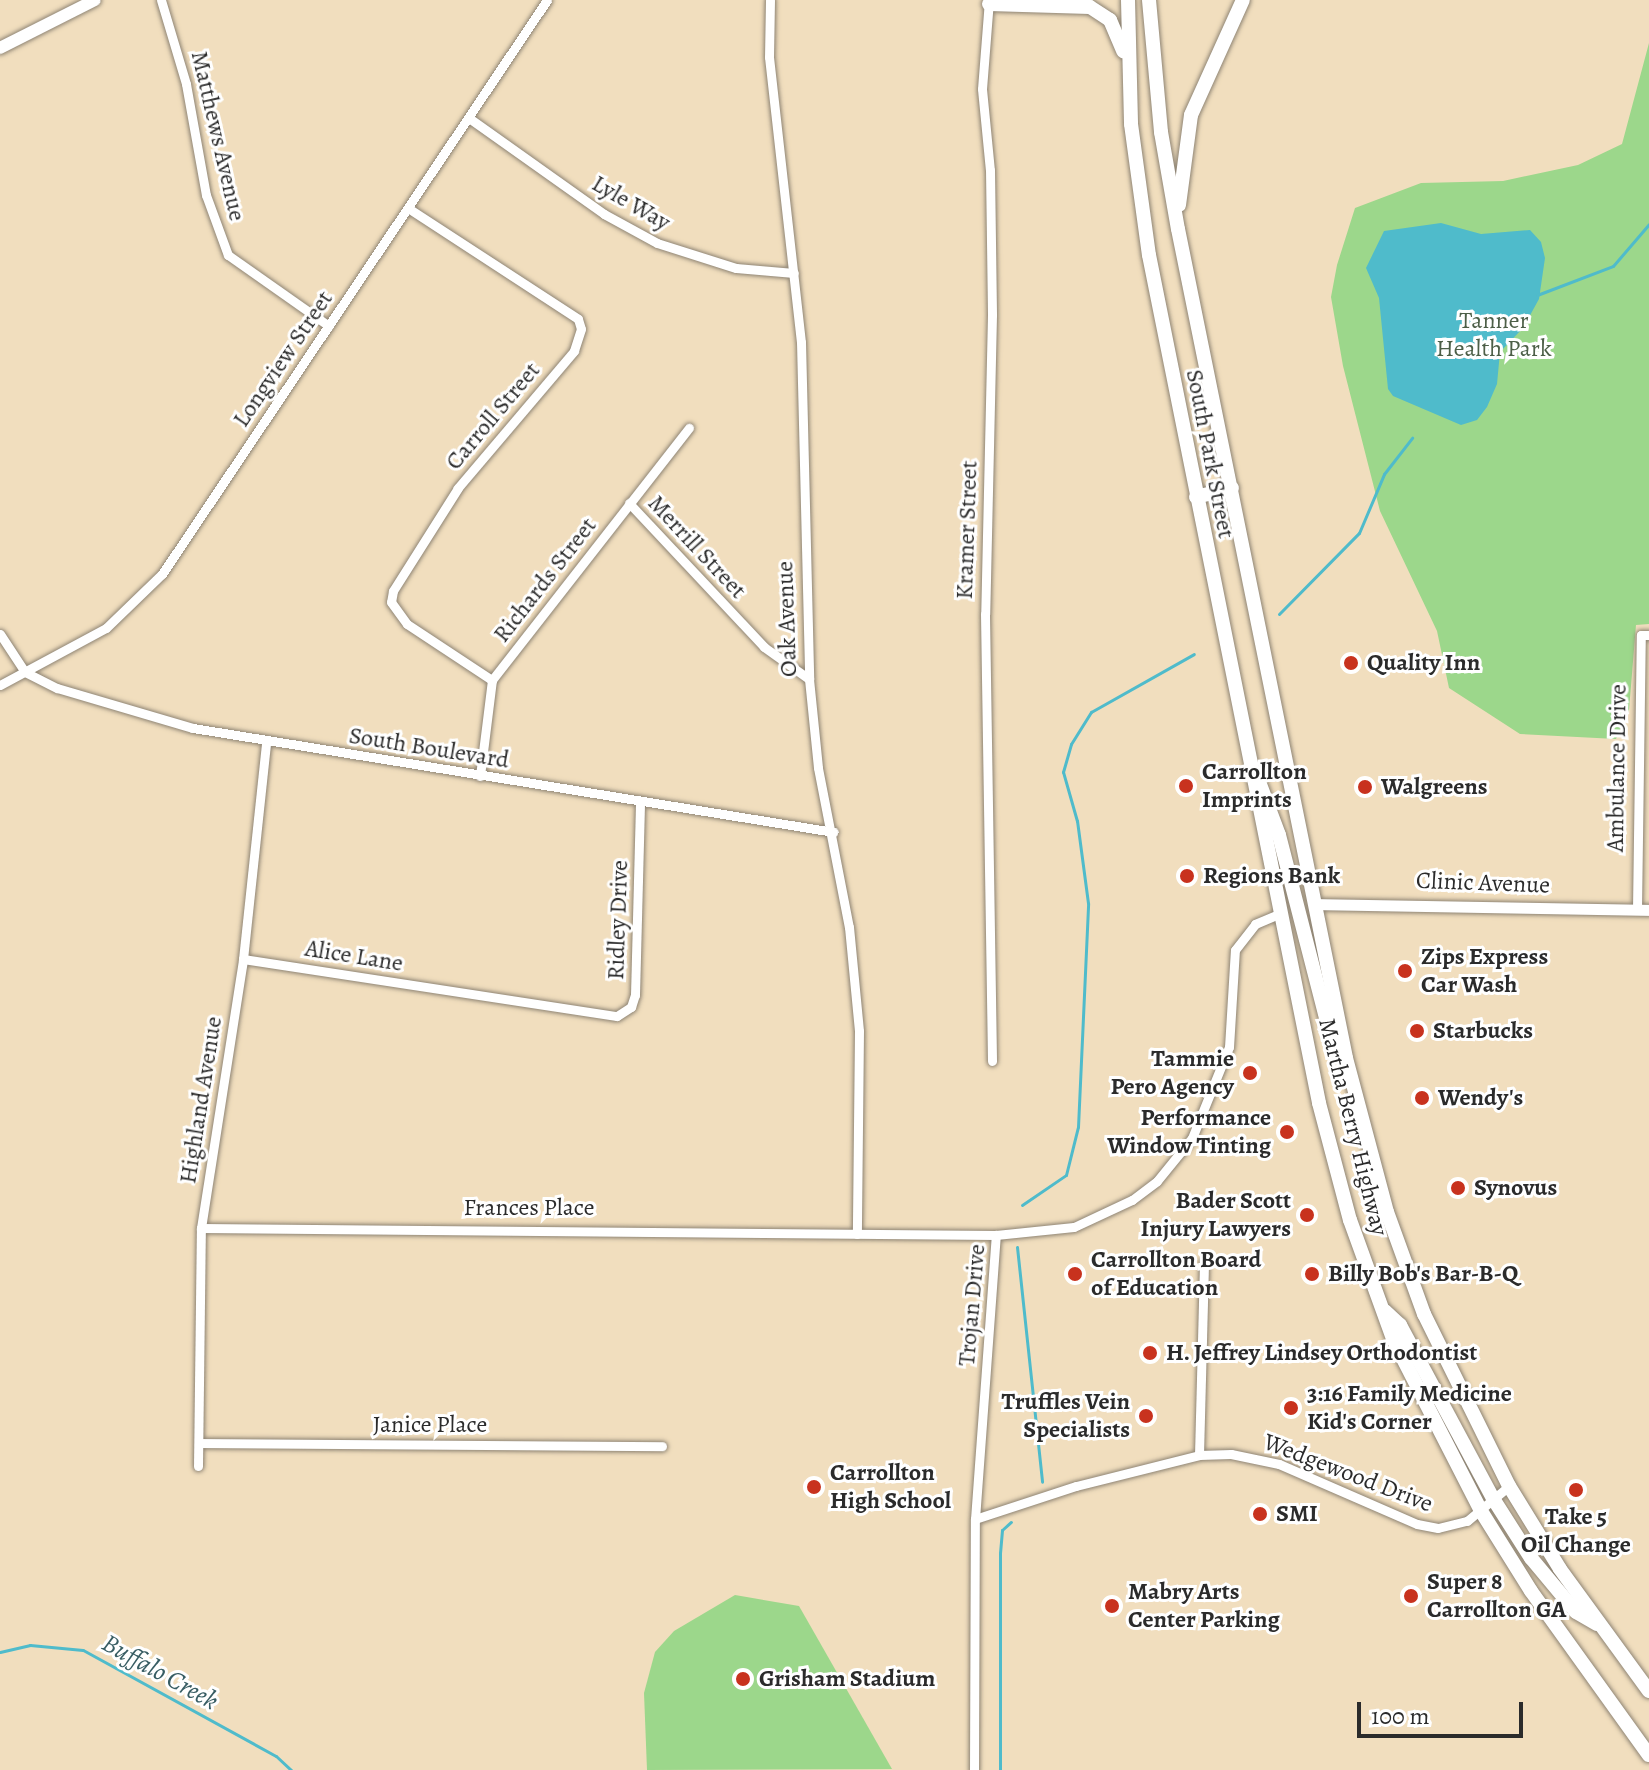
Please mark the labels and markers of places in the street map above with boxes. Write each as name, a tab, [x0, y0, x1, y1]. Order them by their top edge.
place label: Quality Inn	[1367, 649, 1480, 677]
marker: Quality Inn	[1342, 654, 1360, 672]
place label: Carrollton Imprints	[1202, 758, 1307, 814]
place label: Walgreens	[1381, 773, 1488, 801]
marker: Carrollton Imprints	[1177, 777, 1195, 795]
marker: Walgreens	[1356, 778, 1374, 796]
place label: Regions Bank	[1203, 862, 1340, 890]
marker: Regions Bank	[1178, 867, 1196, 885]
place label: Zips Express Car Wash	[1421, 943, 1548, 999]
marker: Zips Express Car Wash	[1396, 962, 1414, 980]
place label: Starbucks	[1433, 1017, 1533, 1045]
marker: Starbucks	[1408, 1022, 1426, 1040]
place label: Tammie Pero Agency	[1111, 1045, 1234, 1101]
marker: Tammie Pero Agency	[1241, 1064, 1259, 1082]
place label: Wendy's	[1438, 1084, 1523, 1112]
marker: Wendy's	[1413, 1089, 1431, 1107]
place label: Performance Window Tinting	[1107, 1104, 1271, 1160]
marker: Performance Window Tinting	[1278, 1123, 1296, 1141]
place label: Synovus	[1474, 1174, 1557, 1202]
marker: Synovus	[1449, 1179, 1467, 1197]
place label: Bader Scott Injury Lawyers	[1141, 1187, 1291, 1243]
marker: Bader Scott Injury Lawyers	[1298, 1206, 1316, 1224]
place label: Carrollton Board of Education	[1091, 1246, 1261, 1302]
place label: Billy Bob's Bar-B-Q	[1328, 1260, 1518, 1288]
marker: Carrollton Board of Education	[1066, 1265, 1084, 1283]
marker: Billy Bob's Bar-B-Q	[1303, 1265, 1321, 1283]
place label: H. Jeffrey Lindsey Orthodontist	[1166, 1339, 1478, 1367]
marker: H. Jeffrey Lindsey Orthodontist	[1141, 1344, 1159, 1362]
place label: 3:16 Family Medicine Kid's Corner	[1307, 1380, 1512, 1436]
place label: Truffles Vein Specialists	[1001, 1388, 1130, 1444]
marker: 3:16 Family Medicine Kid's Corner	[1282, 1399, 1300, 1417]
marker: Truffles Vein Specialists	[1137, 1407, 1155, 1425]
place label: Carrollton High School	[830, 1459, 951, 1515]
marker: Carrollton High School	[805, 1478, 823, 1496]
marker: Take 5 Oil Change	[1567, 1481, 1585, 1499]
place label: SMI	[1276, 1500, 1318, 1528]
place label: Take 5 Oil Change	[1521, 1503, 1631, 1559]
marker: SMI	[1251, 1505, 1269, 1523]
place label: Super 8 Carrollton GA	[1427, 1568, 1566, 1624]
place label: Mabry Arts Center Parking	[1128, 1578, 1280, 1634]
marker: Super 8 Carrollton GA	[1402, 1587, 1420, 1605]
marker: Mabry Arts Center Parking	[1103, 1597, 1121, 1615]
place label: Grisham Stadium	[759, 1665, 935, 1693]
marker: Grisham Stadium	[734, 1670, 752, 1688]

